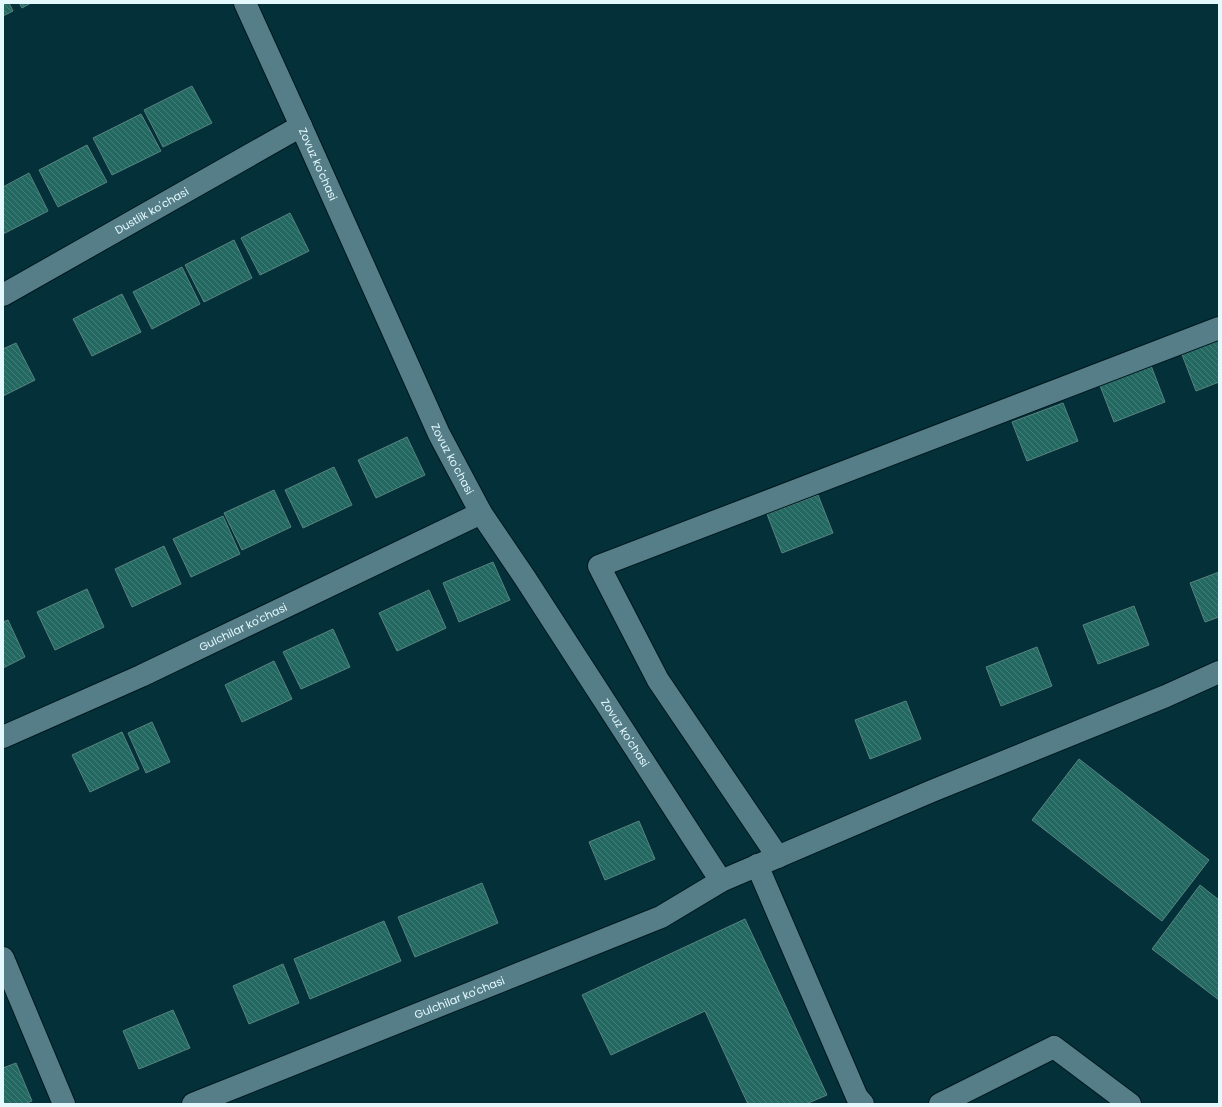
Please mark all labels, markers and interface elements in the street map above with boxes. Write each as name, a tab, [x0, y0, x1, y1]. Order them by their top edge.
street label: Zovuz ko'chasi	[295, 125, 342, 203]
street label: Dustlik ko'chasi	[112, 183, 192, 238]
street label: Zovuz ko'chasi	[427, 421, 478, 498]
street label: Gulchilar ko'chasi	[196, 599, 290, 655]
street label: Zovuz ko'chasi	[597, 696, 653, 770]
street label: Gulchilar ko'chasi	[412, 972, 507, 1023]

